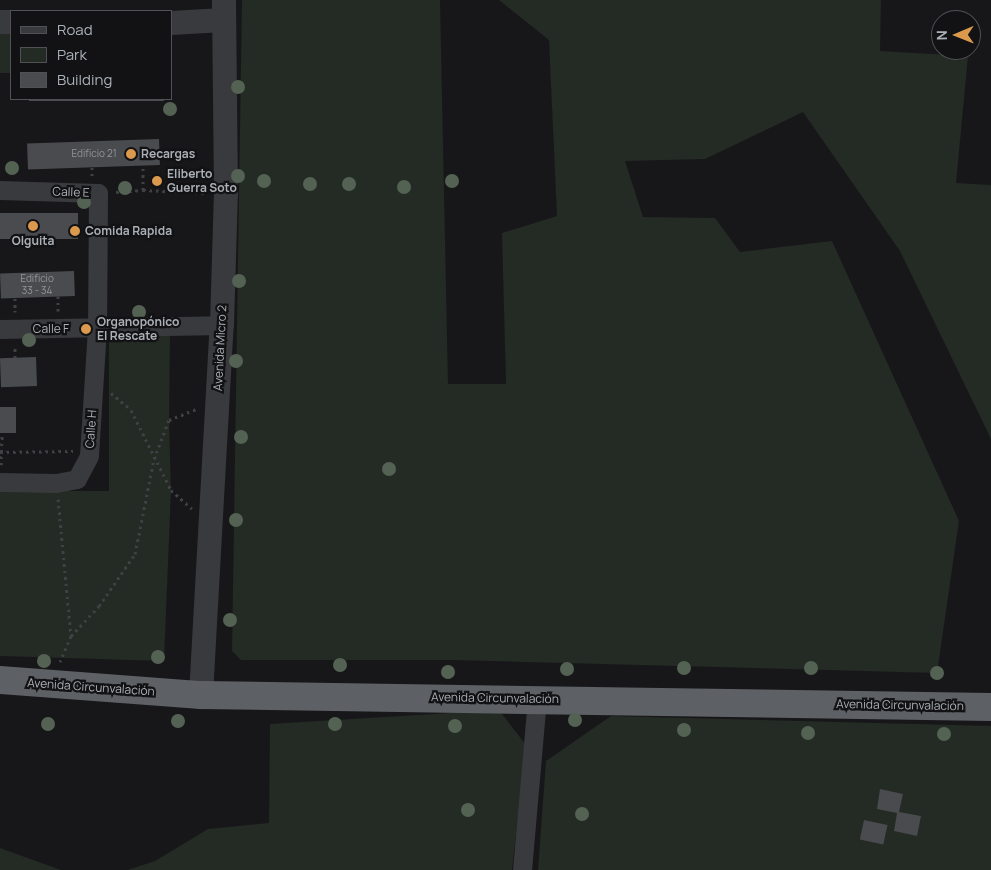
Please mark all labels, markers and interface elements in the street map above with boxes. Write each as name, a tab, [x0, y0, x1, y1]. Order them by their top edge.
legend	[10, 10, 172, 100]
north arrow	[931, 10, 981, 60]
text: Road	[57, 19, 93, 40]
text: N	[932, 30, 951, 40]
text: Park	[57, 44, 87, 65]
text: Building	[57, 69, 112, 90]
place label: Recargas	[141, 147, 195, 161]
house number: Edificio 21	[71, 148, 117, 160]
marker: Recargas	[125, 148, 137, 160]
place label: Eliberto Guerra Soto	[167, 167, 237, 195]
marker: Eliberto Guerra Soto	[151, 175, 163, 187]
street label: Calle E	[52, 184, 90, 200]
marker: Olguita	[27, 220, 39, 232]
place label: Comida Rapida	[85, 224, 172, 238]
marker: Comida Rapida	[69, 225, 81, 237]
place label: Olguita	[12, 234, 54, 248]
house number: Edificio 33 - 34	[20, 272, 54, 296]
street label: Avenida Micro 2	[211, 305, 229, 391]
place label: Organopónico El Rescate	[97, 315, 179, 343]
street label: Calle F	[33, 322, 69, 336]
marker: Organopónico El Rescate	[79, 322, 93, 336]
street label: Calle H	[82, 409, 100, 449]
street label: Avenida Circunvalación	[27, 675, 155, 699]
street label: Avenida Circunvalación	[431, 690, 559, 706]
street label: Avenida Circunvalación	[836, 697, 964, 713]

